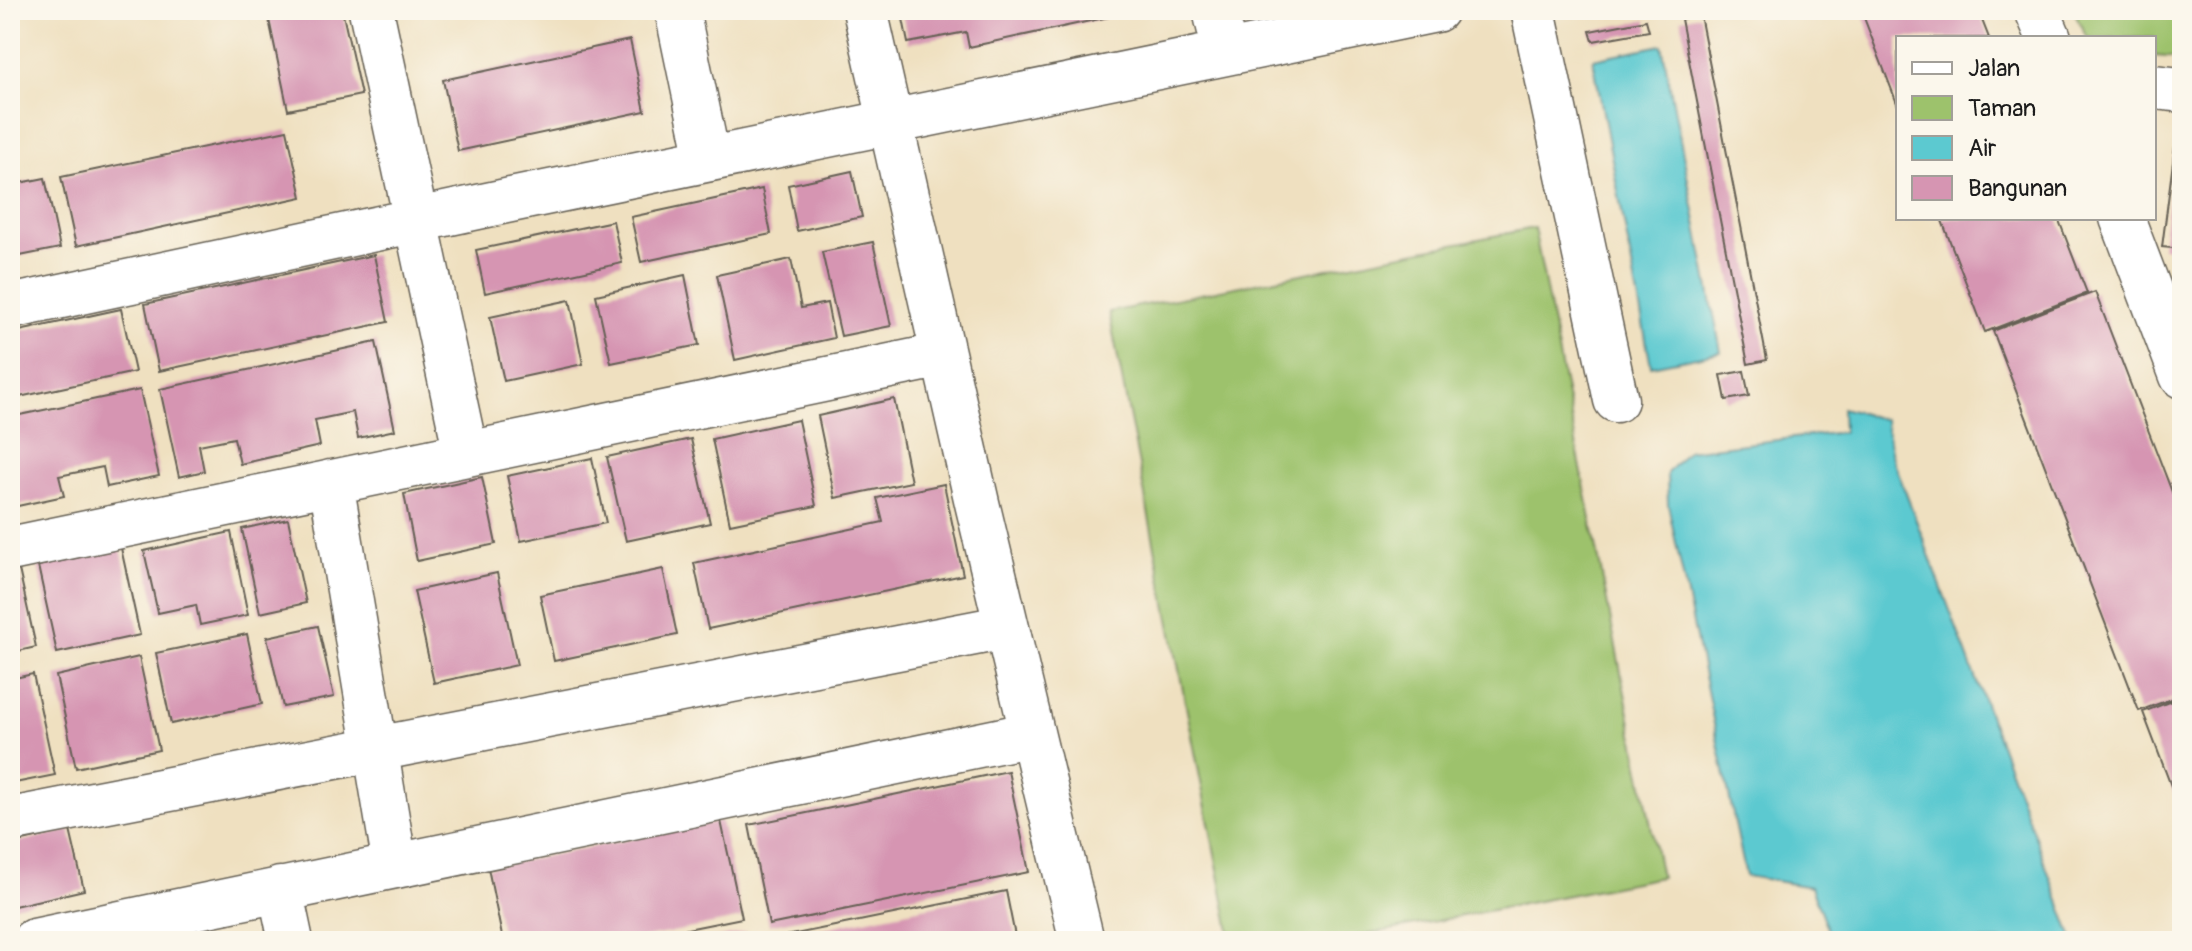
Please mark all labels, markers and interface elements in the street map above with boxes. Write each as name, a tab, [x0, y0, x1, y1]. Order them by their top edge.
legend	[1896, 36, 2156, 220]
text: Jalan	[1968, 54, 2020, 83]
text: Taman	[1968, 94, 2036, 123]
text: Air	[1968, 134, 1997, 163]
text: Bangunan	[1968, 174, 2067, 203]

